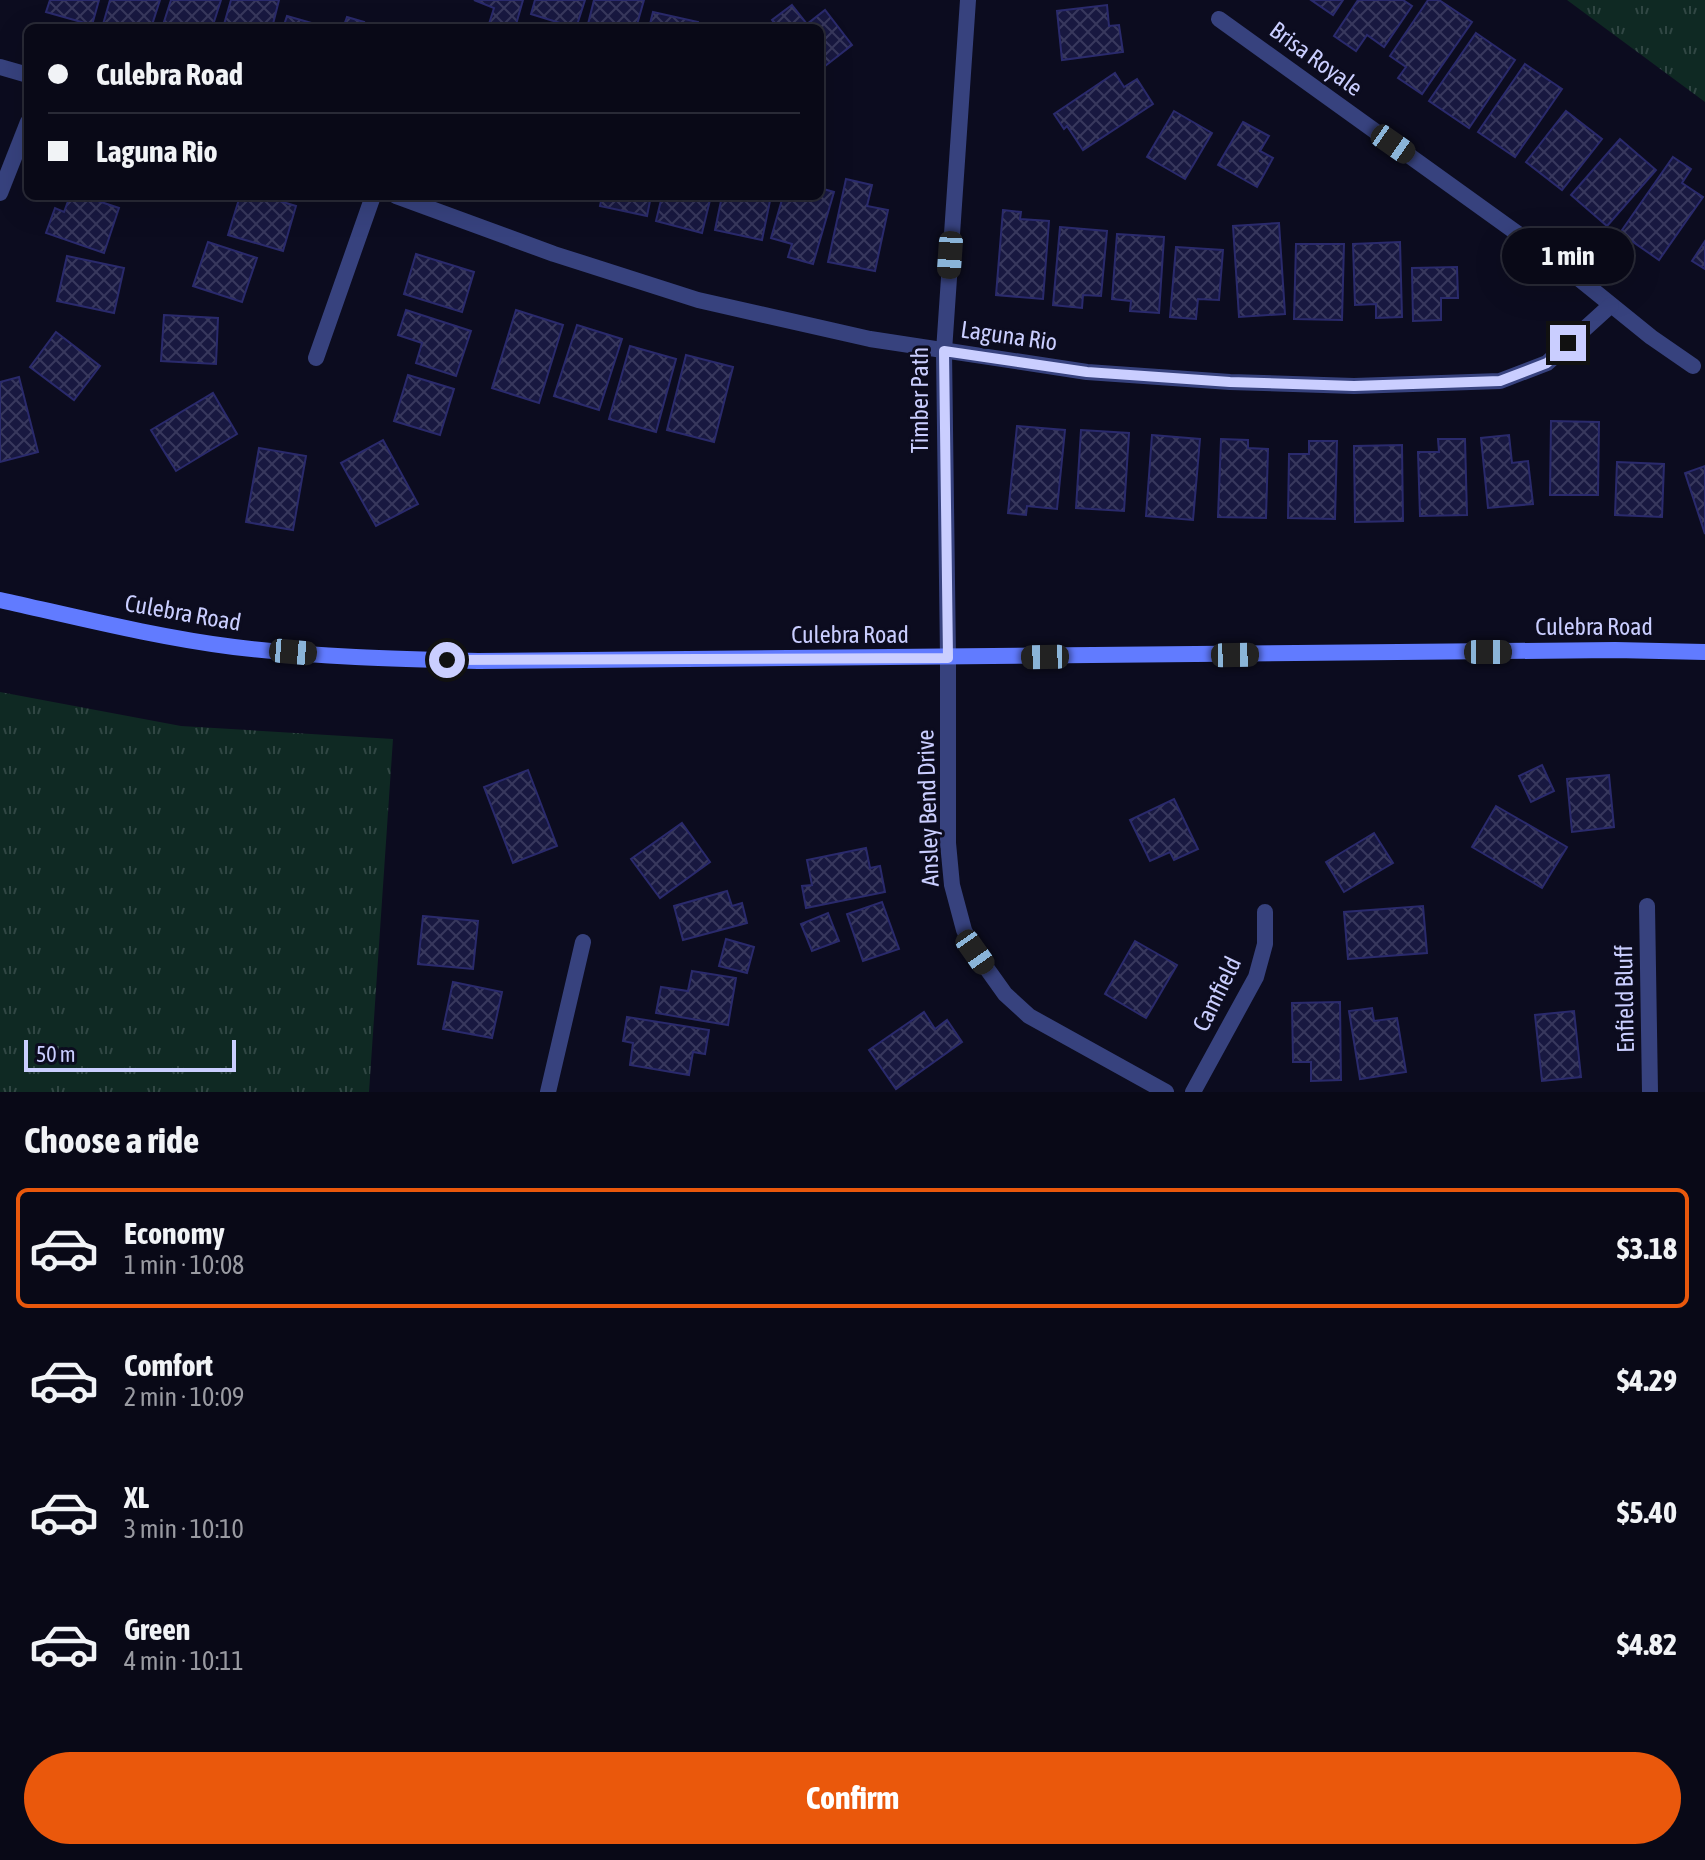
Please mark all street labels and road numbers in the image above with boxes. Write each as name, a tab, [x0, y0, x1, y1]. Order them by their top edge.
street label: Brisa Royale	[1265, 16, 1368, 101]
street label: Laguna Rio	[959, 315, 1059, 356]
street label: Timber Path	[906, 347, 933, 453]
street label: Culebra Road	[123, 589, 243, 636]
street label: Culebra Road	[1535, 613, 1653, 640]
street label: Culebra Road	[791, 621, 909, 648]
street label: Ansley Bend Drive	[911, 729, 944, 887]
street label: Enfield Bluff	[1610, 945, 1639, 1053]
street label: Camfield	[1187, 952, 1246, 1036]

